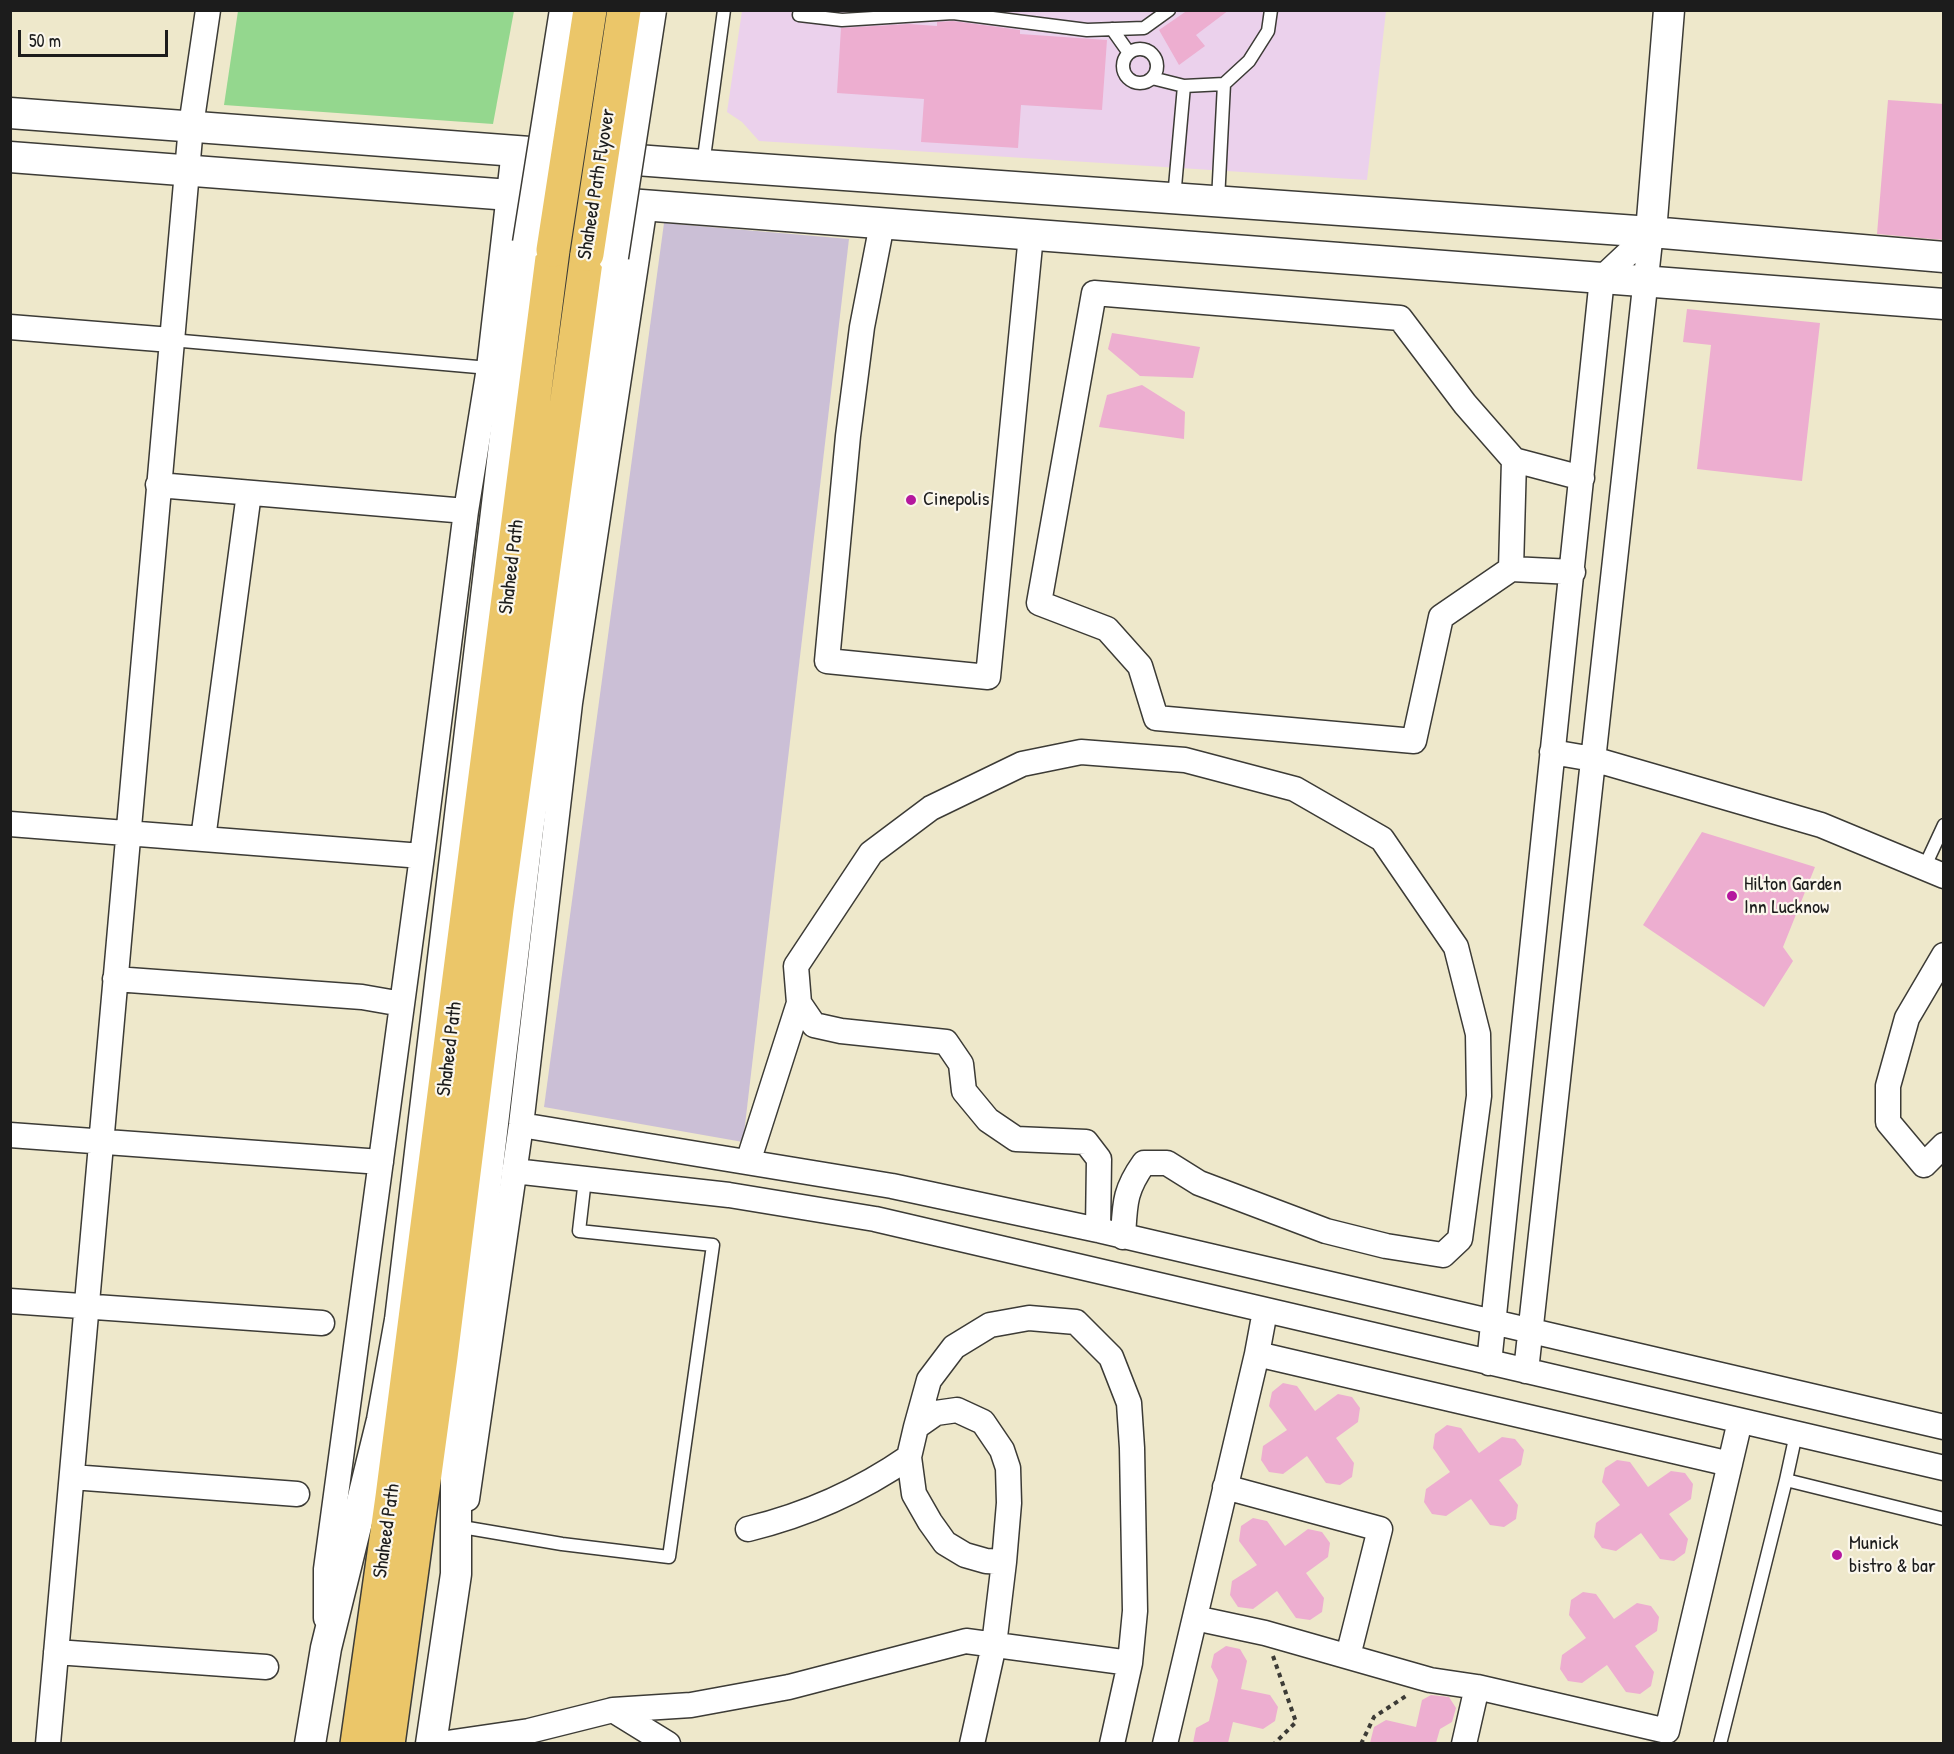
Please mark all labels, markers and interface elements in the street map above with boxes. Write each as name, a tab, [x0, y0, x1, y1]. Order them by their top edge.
scale bar	[21, 18, 171, 56]
text: 50 m	[29, 28, 61, 53]
street label: Shaheed Path Flyover	[573, 107, 621, 261]
place label: Cinepolis	[923, 488, 990, 512]
marker: Cinepolis	[904, 493, 918, 507]
street label: Shaheed Path	[494, 518, 530, 616]
place label: Hilton Garden Inn Lucknow	[1744, 873, 1842, 920]
marker: Hilton Garden Inn Lucknow	[1725, 889, 1739, 903]
street label: Shaheed Path	[432, 1000, 468, 1098]
street label: Shaheed Path	[369, 1482, 405, 1580]
place label: Munick bistro & bar	[1849, 1532, 1936, 1579]
marker: Munick bistro & bar	[1830, 1548, 1844, 1562]

